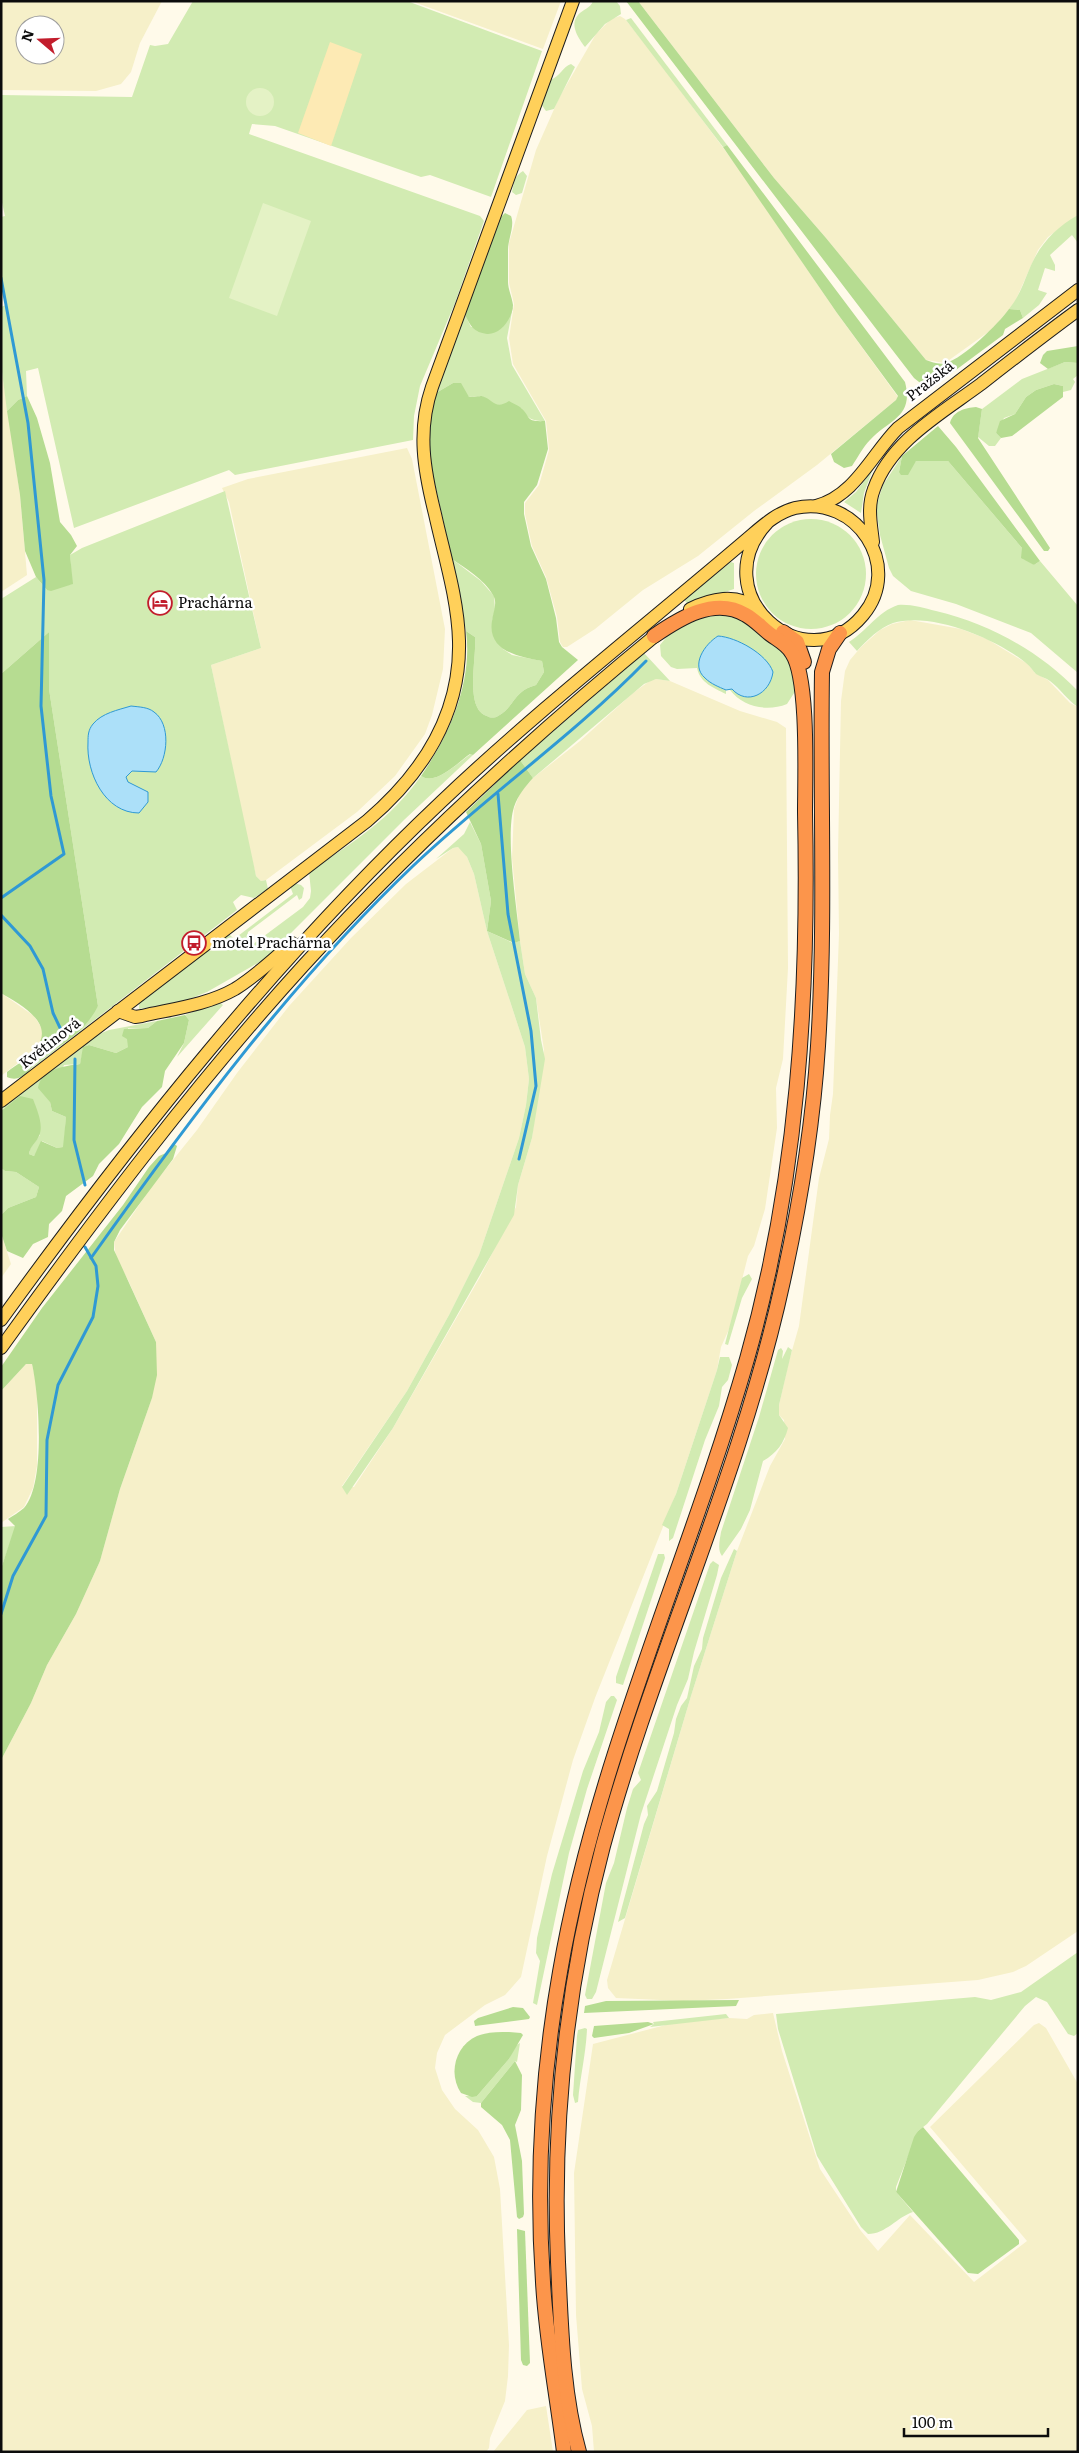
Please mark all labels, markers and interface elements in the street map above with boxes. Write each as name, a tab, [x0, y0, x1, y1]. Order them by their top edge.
north arrow	[15, 15, 65, 65]
text: N	[15, 26, 38, 44]
street label: Pražská	[900, 353, 959, 406]
hotel icon: Prachárna	[147, 590, 173, 616]
place label: Prachárna	[178, 590, 253, 613]
bus stop icon: motel Prachárna	[181, 930, 207, 956]
place label: motel Prachárna	[212, 930, 332, 953]
street label: Květinová	[14, 1010, 85, 1073]
scale bar	[904, 2406, 1048, 2438]
text: 100 m	[912, 2410, 953, 2433]

